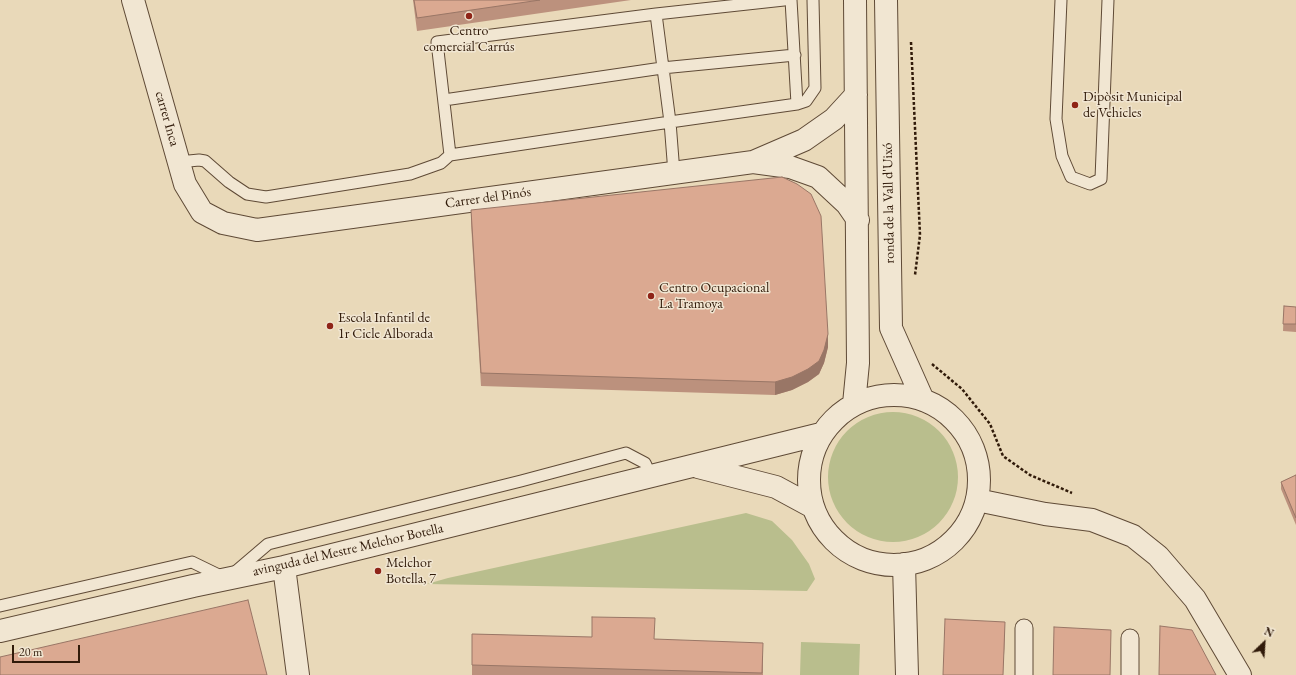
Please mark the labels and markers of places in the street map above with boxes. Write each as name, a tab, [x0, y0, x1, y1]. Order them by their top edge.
marker: Centro comercial Carrús	[464, 11, 474, 21]
place label: Centro comercial Carrús	[423, 23, 515, 56]
place label: Dipòsit Municipal de Vehicles	[1083, 89, 1182, 122]
marker: Dipòsit Municipal de Vehicles	[1070, 100, 1080, 110]
place label: Centro Ocupacional La Tramoya	[659, 280, 769, 312]
marker: Centro Ocupacional La Tramoya	[646, 291, 656, 301]
place label: Escola Infantil de 1r Cicle Alborada	[338, 310, 433, 342]
marker: Escola Infantil de 1r Cicle Alborada	[325, 321, 335, 331]
place label: Melchor Botella, 7	[386, 555, 436, 588]
marker: Melchor Botella, 7	[373, 566, 383, 576]

